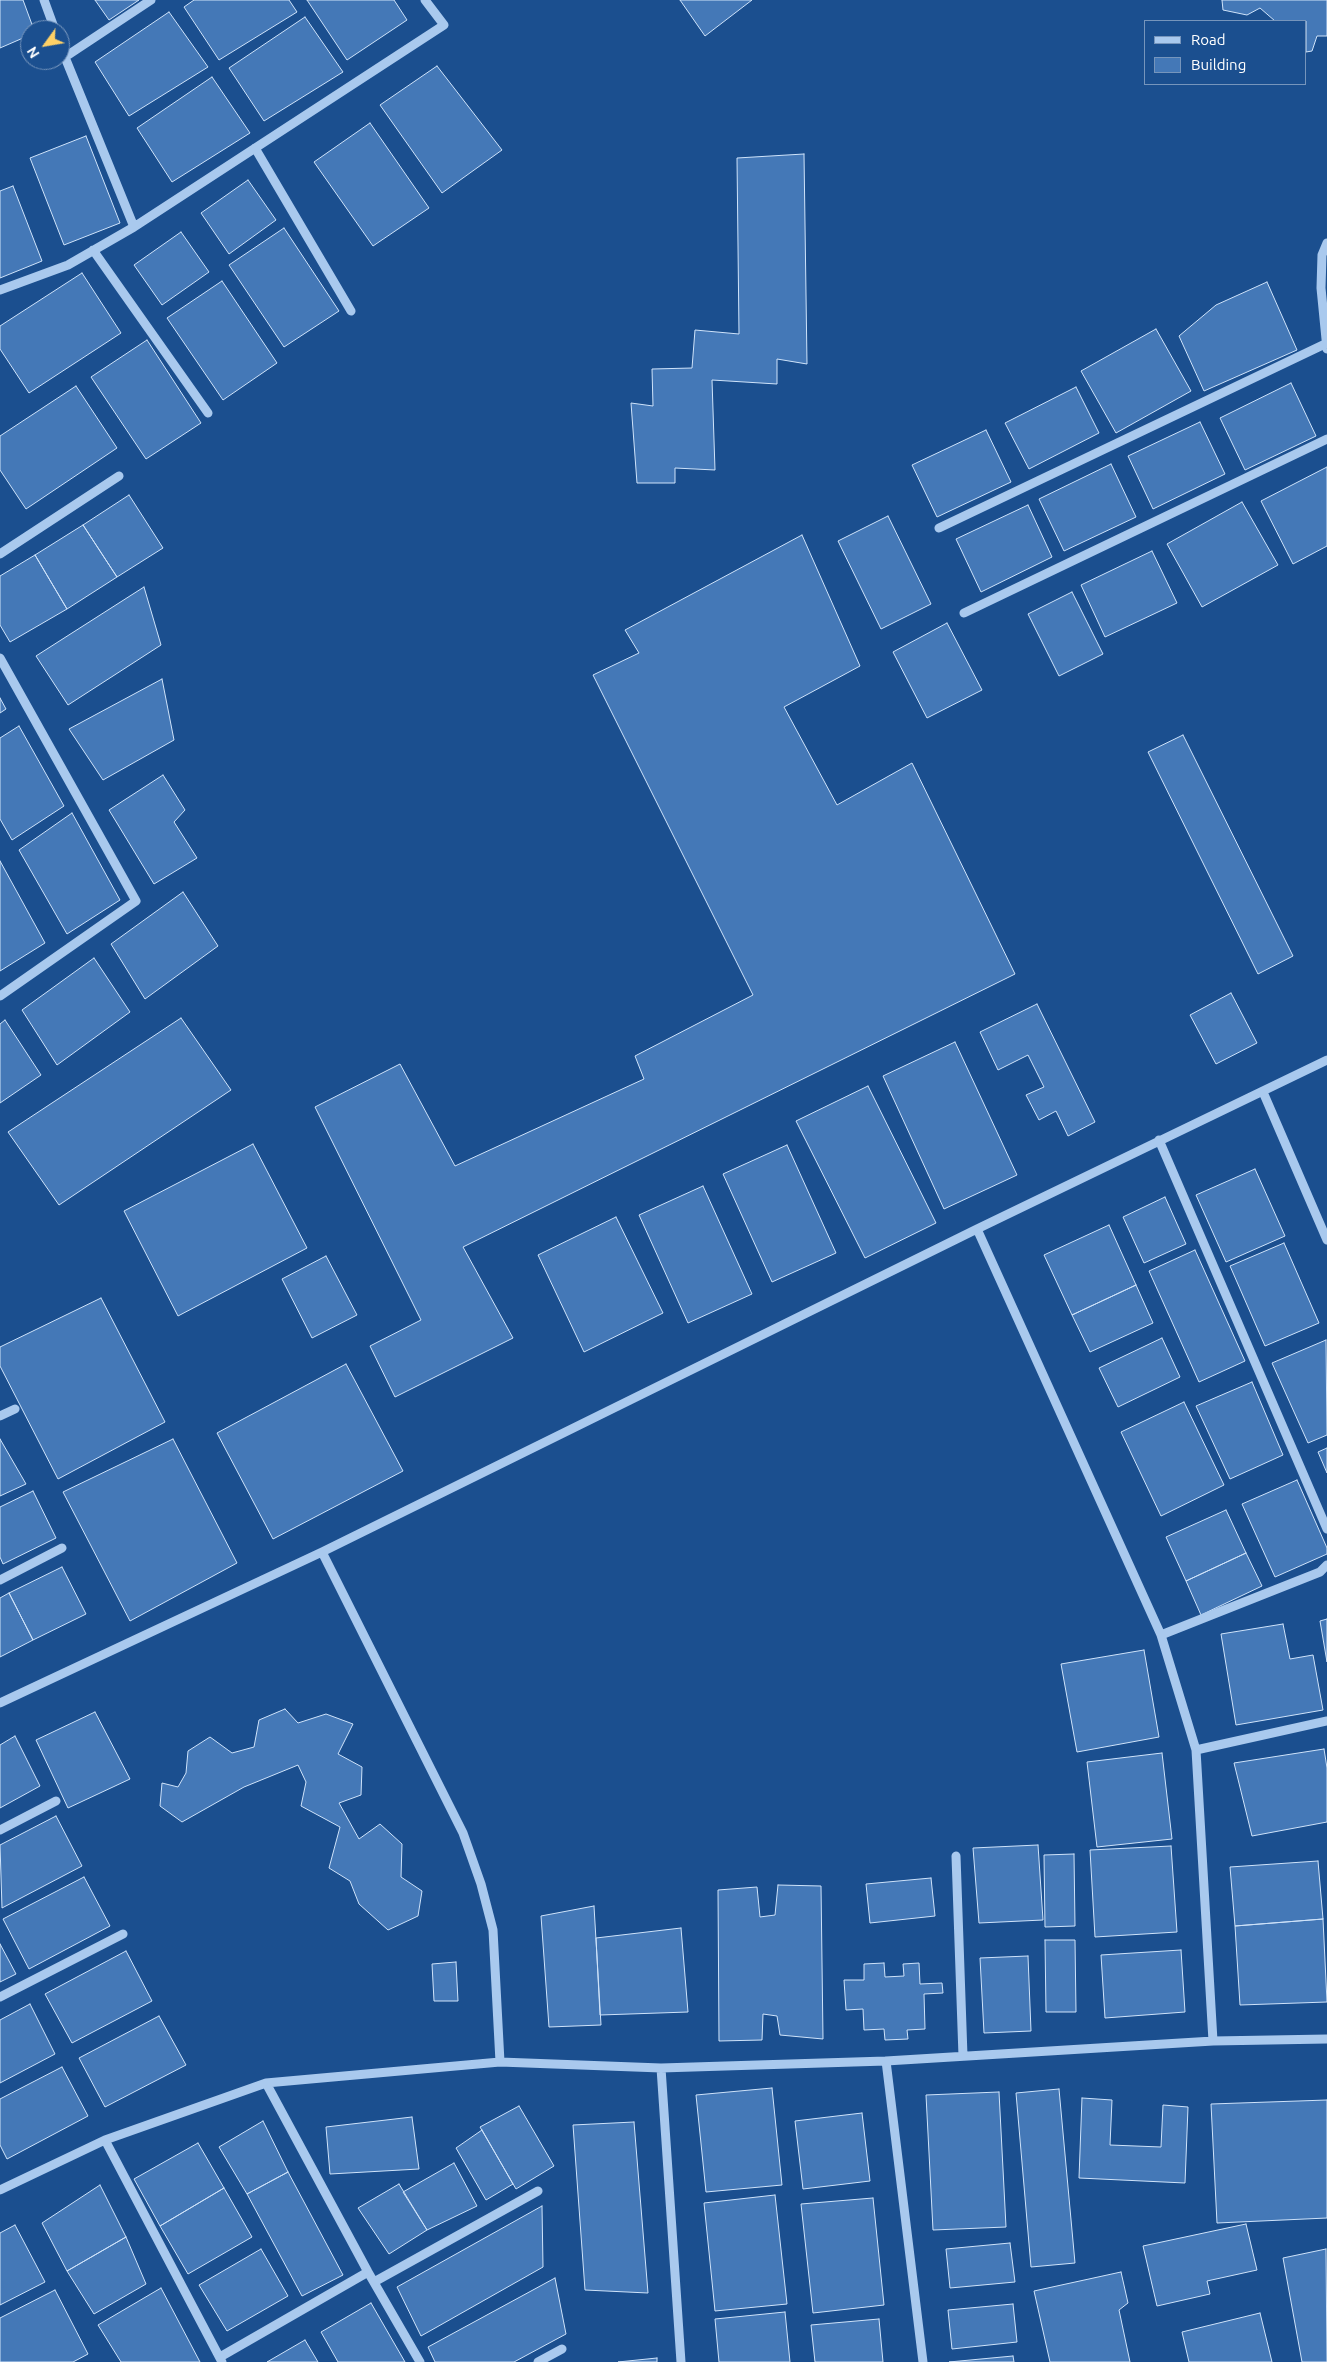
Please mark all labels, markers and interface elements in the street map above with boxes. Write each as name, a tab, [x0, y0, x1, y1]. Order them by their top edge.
north arrow	[20, 20, 70, 70]
legend	[1144, 20, 1307, 85]
text: Road	[1191, 31, 1226, 48]
text: N	[24, 44, 43, 61]
text: Building	[1191, 56, 1246, 73]

